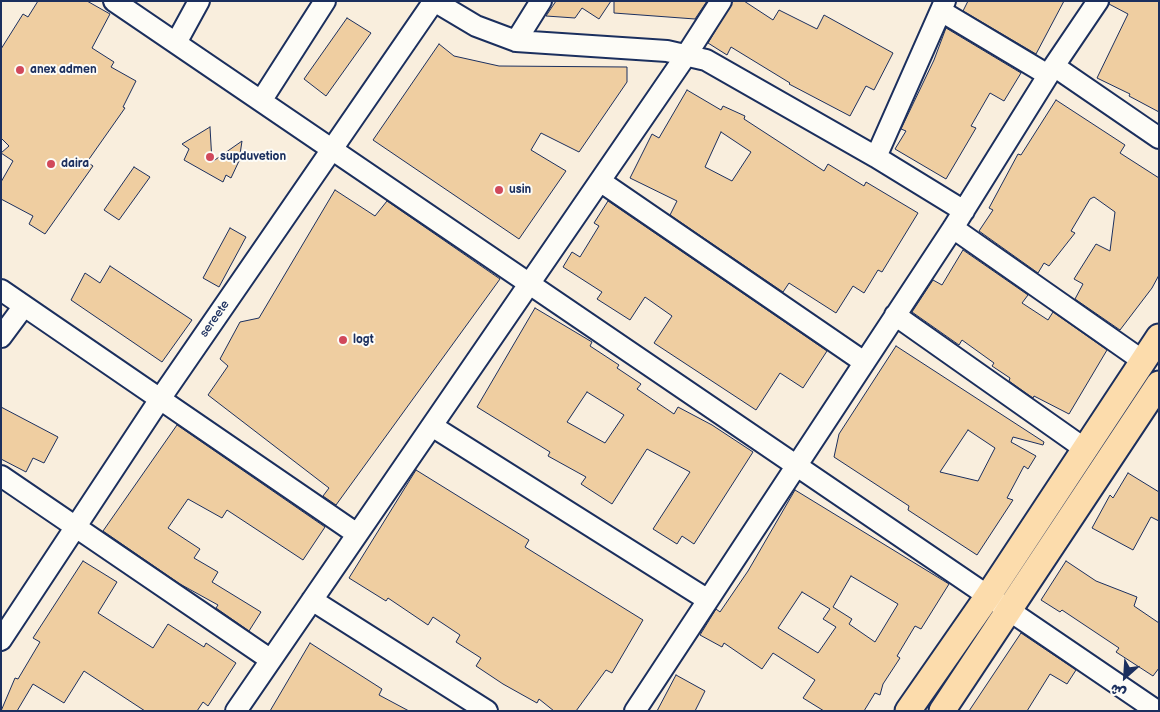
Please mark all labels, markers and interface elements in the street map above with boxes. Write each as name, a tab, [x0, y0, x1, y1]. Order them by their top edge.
place label: anex admen	[30, 63, 97, 77]
marker: anex admen	[14, 64, 26, 76]
place label: supduvetion	[220, 150, 286, 164]
marker: supduvetion	[204, 151, 216, 163]
place label: daira	[61, 157, 89, 171]
marker: daira	[45, 158, 57, 170]
place label: usin	[509, 183, 531, 197]
marker: usin	[493, 184, 505, 196]
street label: sereete	[197, 298, 233, 340]
place label: logt	[353, 333, 374, 347]
marker: logt	[337, 334, 349, 346]
north arrow	[1100, 652, 1150, 702]
text: ش	[1108, 680, 1129, 702]

